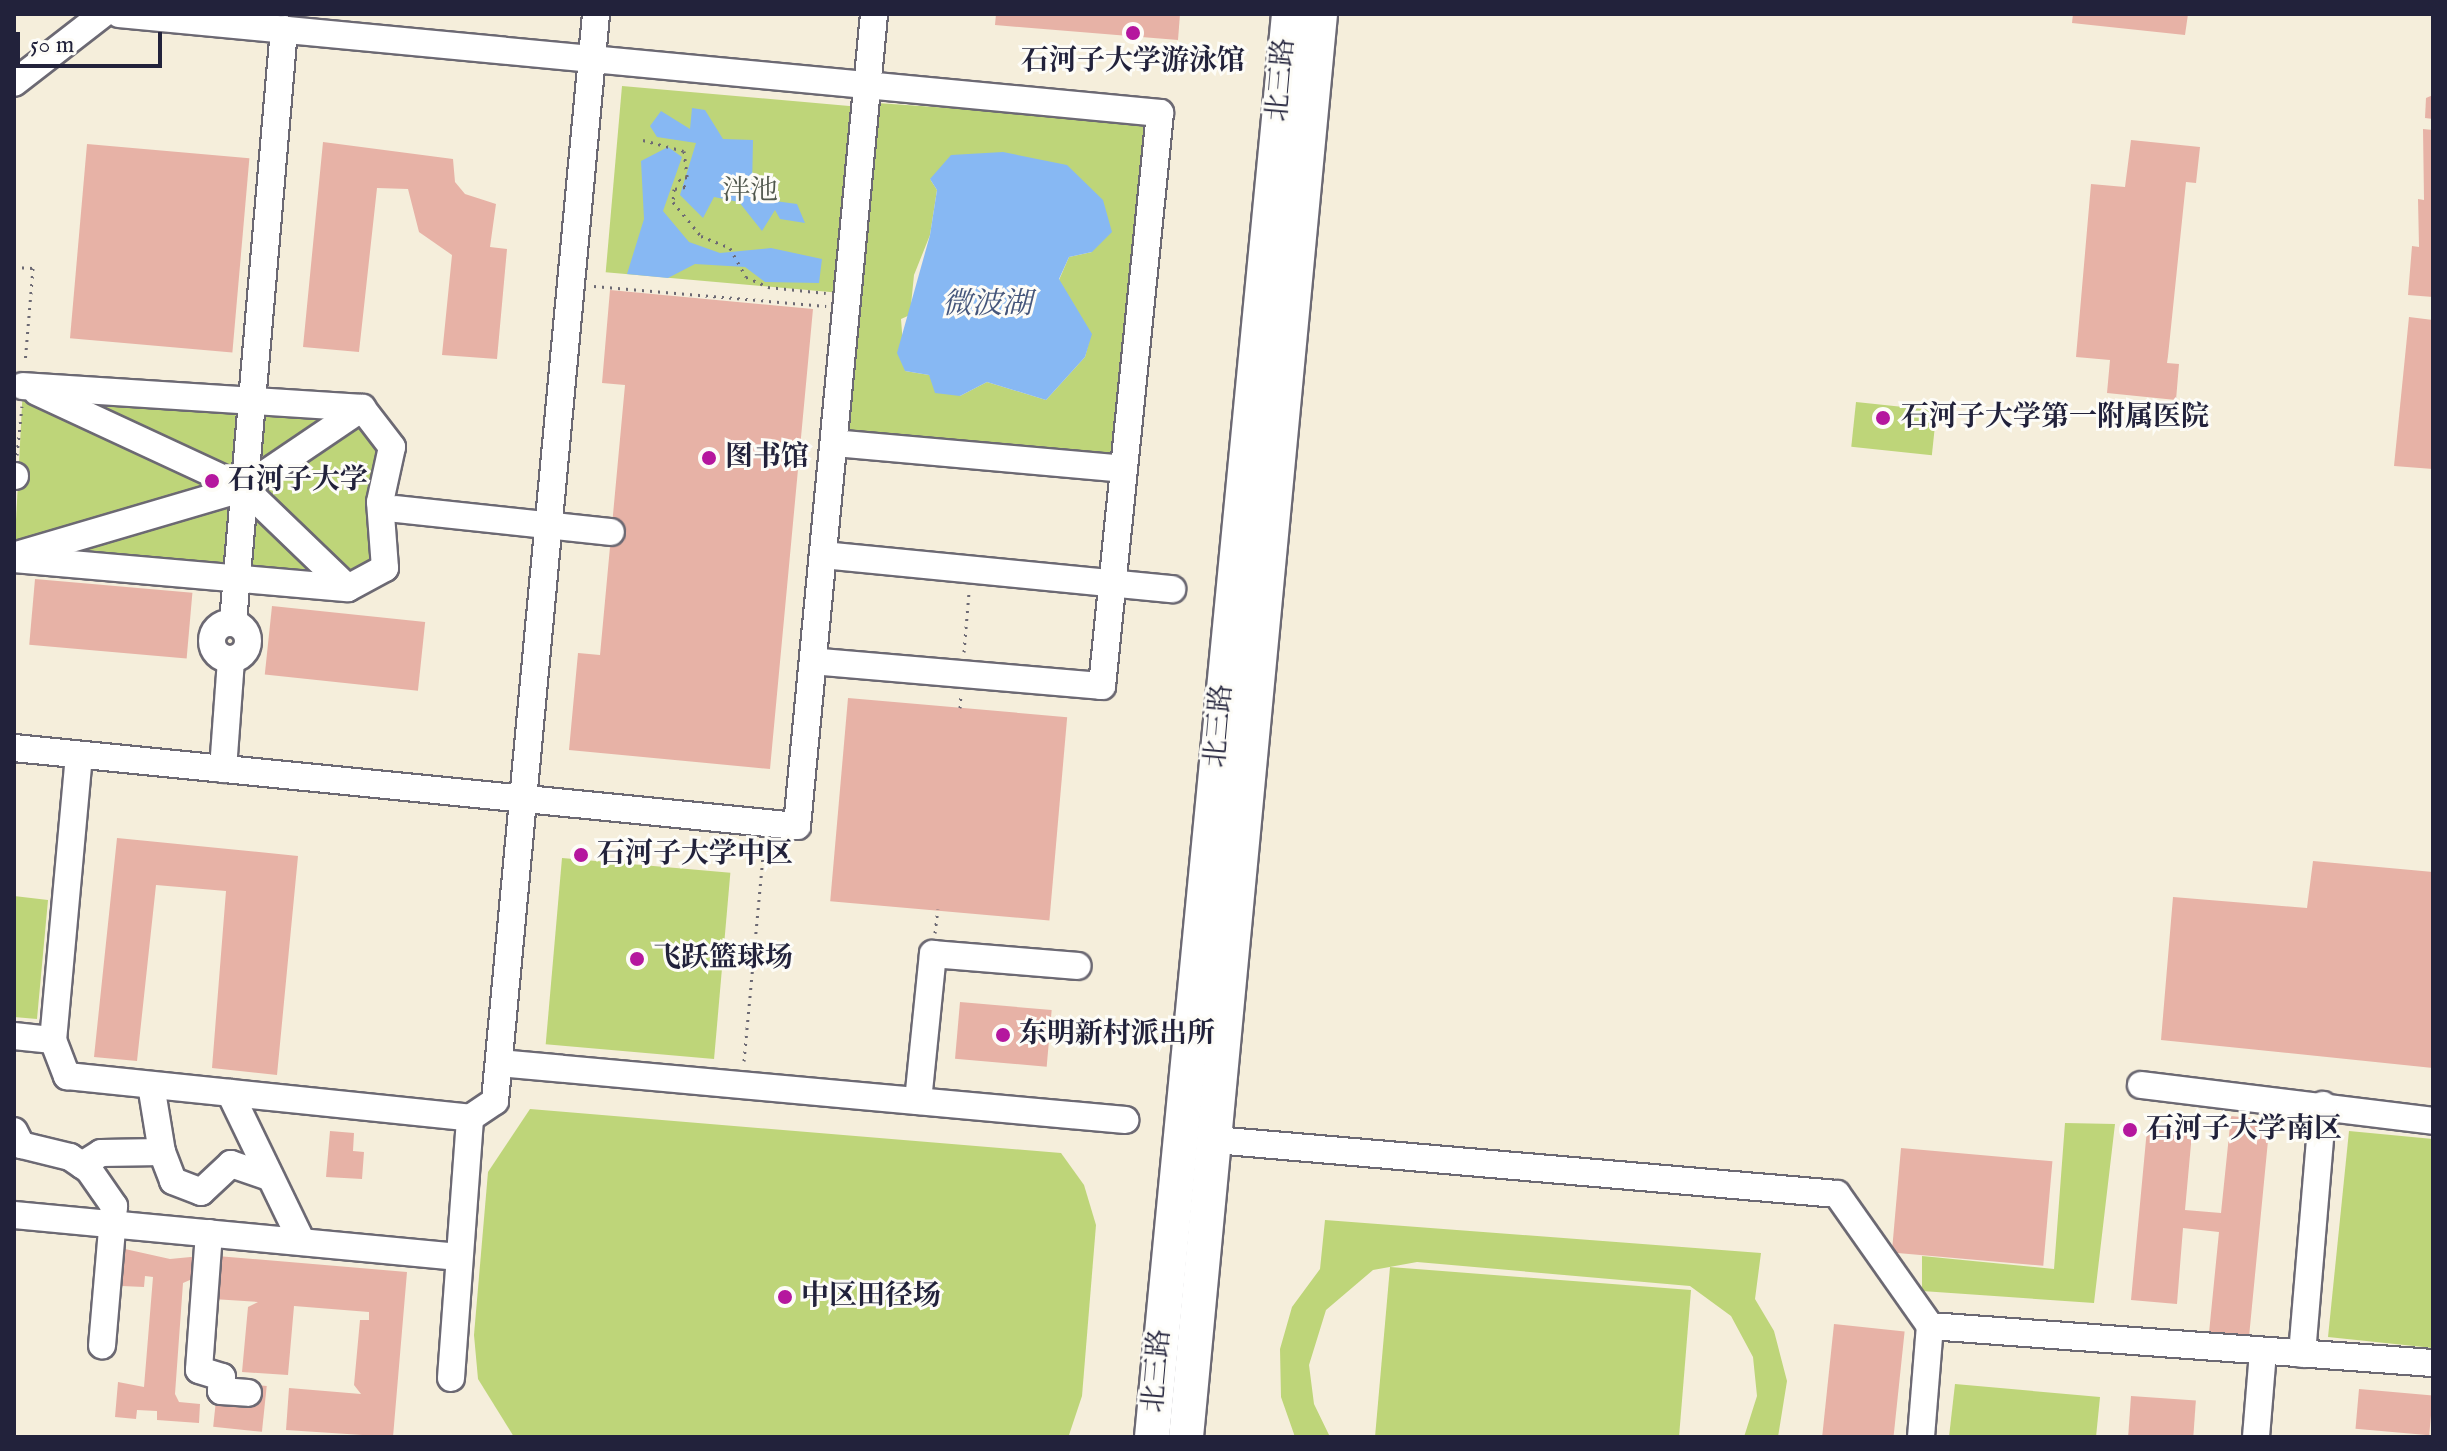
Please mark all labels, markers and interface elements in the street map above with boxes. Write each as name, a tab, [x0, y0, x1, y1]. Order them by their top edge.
scale bar	[20, 16, 166, 66]
marker: 石河子大学游泳馆	[1124, 24, 1142, 42]
text: 50 m	[30, 30, 74, 61]
street label: 北三路	[1262, 37, 1302, 123]
place label: 石河子大学游泳馆	[1021, 45, 1245, 79]
park label: 泮池	[722, 175, 778, 209]
water label: 微波湖	[942, 287, 1032, 323]
place label: 石河子大学第一附属医院	[1901, 401, 2209, 435]
marker: 石河子大学第一附属医院	[1872, 407, 1894, 429]
place label: 图书馆	[725, 441, 809, 475]
marker: 图书馆	[700, 449, 718, 467]
place label: 石河子大学	[228, 464, 368, 498]
marker: 石河子大学	[203, 472, 221, 490]
street label: 北三路	[1200, 683, 1240, 769]
place label: 石河子大学中区	[597, 838, 793, 872]
marker: 石河子大学中区	[572, 846, 590, 864]
place label: 飞跃篮球场	[653, 942, 793, 976]
marker: 飞跃篮球场	[628, 950, 646, 968]
place label: 东明新村派出所	[1019, 1018, 1215, 1052]
marker: 东明新村派出所	[994, 1026, 1012, 1044]
place label: 石河子大学南区	[2146, 1113, 2342, 1147]
marker: 石河子大学南区	[2121, 1121, 2139, 1139]
place label: 中区田径场	[801, 1280, 941, 1314]
marker: 中区田径场	[776, 1288, 794, 1306]
street label: 北三路	[1138, 1328, 1178, 1414]

